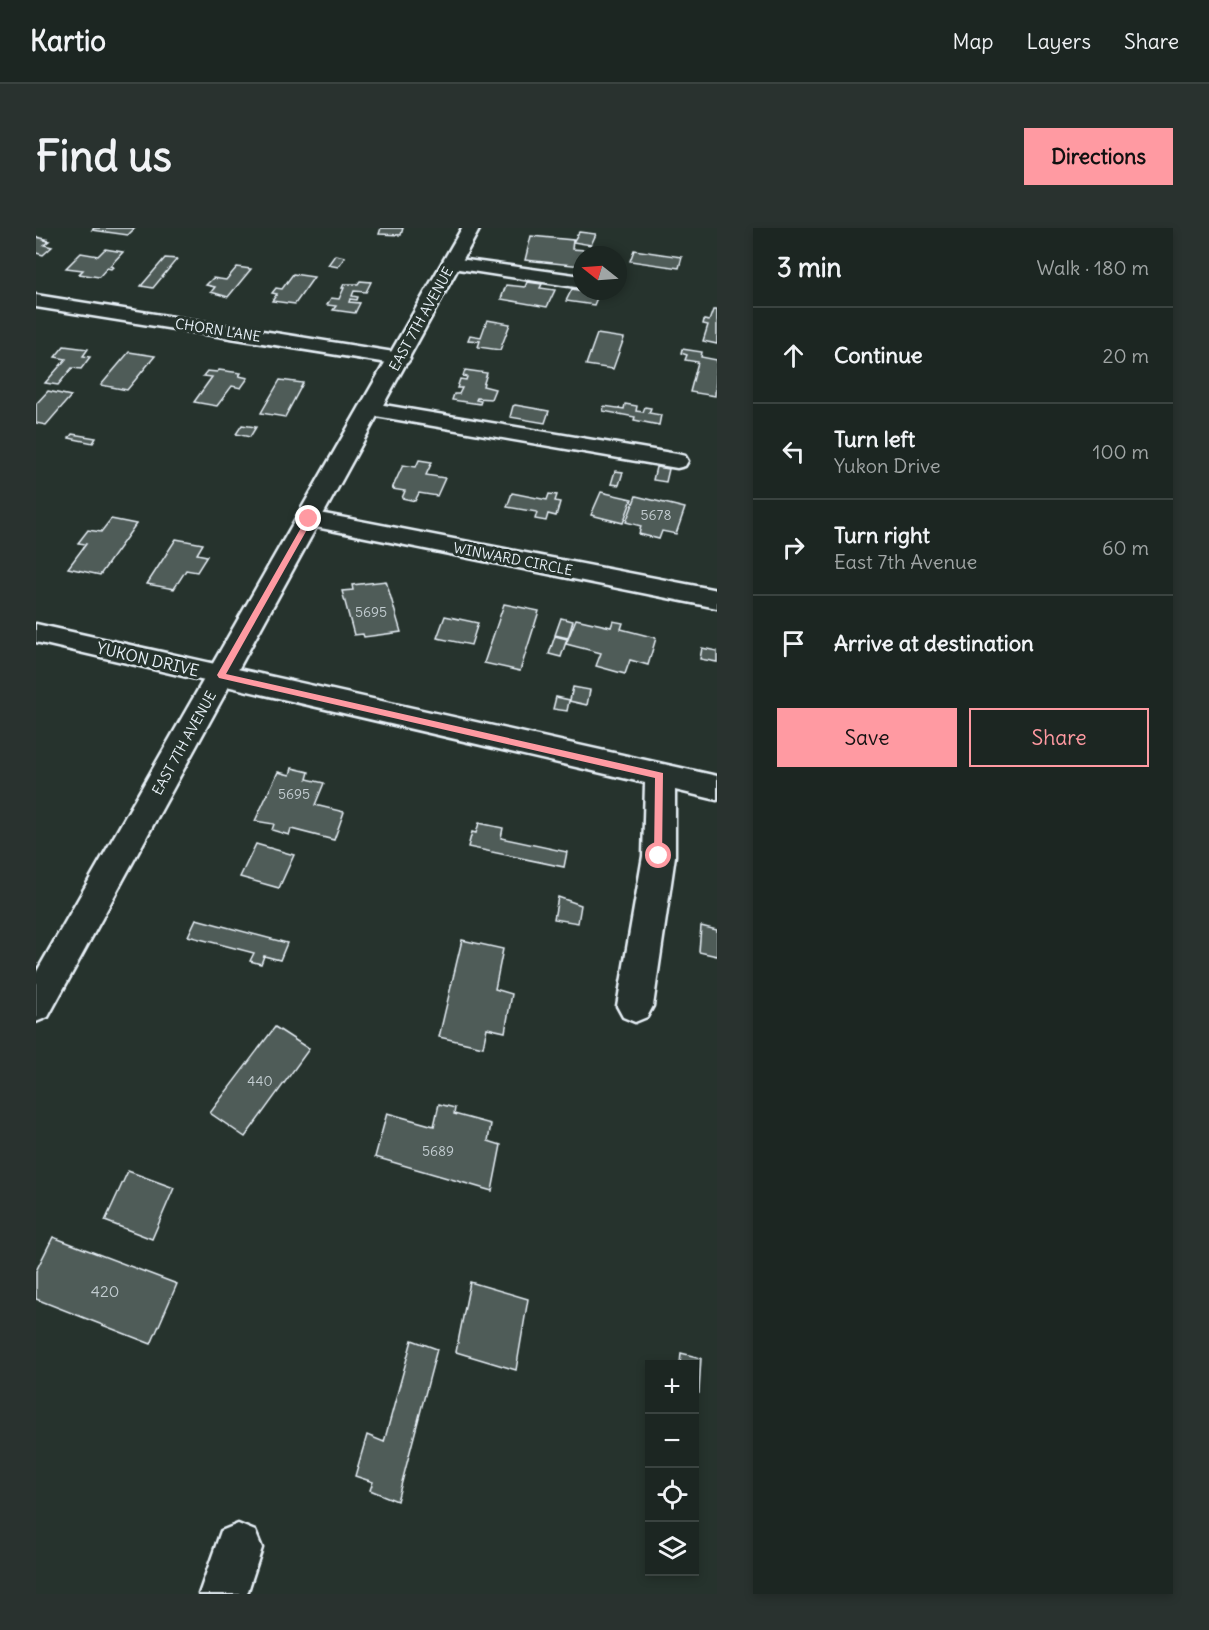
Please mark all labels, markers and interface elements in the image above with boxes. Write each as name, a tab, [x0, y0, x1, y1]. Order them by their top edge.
text: Kartio	[30, 23, 106, 59]
text: Map	[953, 28, 993, 55]
text: Layers	[1026, 28, 1091, 55]
text: Share	[1124, 28, 1179, 55]
button: Directions	[1024, 128, 1173, 185]
text: Find us	[36, 130, 172, 182]
north arrow	[573, 246, 627, 300]
text: 3 min	[777, 251, 842, 284]
text: Walk · 180 m	[1037, 255, 1149, 280]
street label: EAST 7TH AVENUE	[385, 264, 457, 374]
street label: CHORN LANE	[174, 314, 262, 346]
icon: ahead	[777, 339, 810, 372]
text: Continue	[834, 341, 923, 369]
text: 20 m	[1103, 343, 1149, 368]
text: Turn left	[834, 425, 915, 453]
icon: left	[777, 435, 810, 468]
text: 100 m	[1092, 439, 1149, 464]
text: Yukon Drive	[834, 453, 941, 478]
route end	[295, 505, 321, 531]
house number: 5678	[640, 506, 672, 524]
text: Turn right	[834, 521, 930, 549]
icon: right	[777, 531, 810, 564]
text: 60 m	[1102, 535, 1149, 560]
street label: WINWARD CIRCLE	[452, 539, 574, 579]
text: East 7th Avenue	[834, 549, 977, 574]
house number: 5695	[355, 603, 387, 621]
icon: arrive	[777, 627, 810, 660]
text: Arrive at destination	[834, 629, 1034, 657]
street label: YUKON DRIVE	[95, 638, 201, 680]
street label: EAST 7TH AVENUE	[148, 688, 220, 798]
button: Save	[777, 708, 957, 767]
button: Share	[969, 708, 1149, 767]
house number: 5695	[278, 785, 310, 803]
route start	[645, 842, 671, 868]
house number: 440	[247, 1072, 273, 1090]
house number: 5689	[422, 1142, 454, 1160]
house number: 420	[91, 1281, 119, 1301]
map controls	[645, 1360, 699, 1576]
button: +	[645, 1360, 699, 1414]
button: −	[645, 1414, 699, 1468]
button: locate	[645, 1468, 699, 1522]
button: layers	[645, 1522, 699, 1576]

